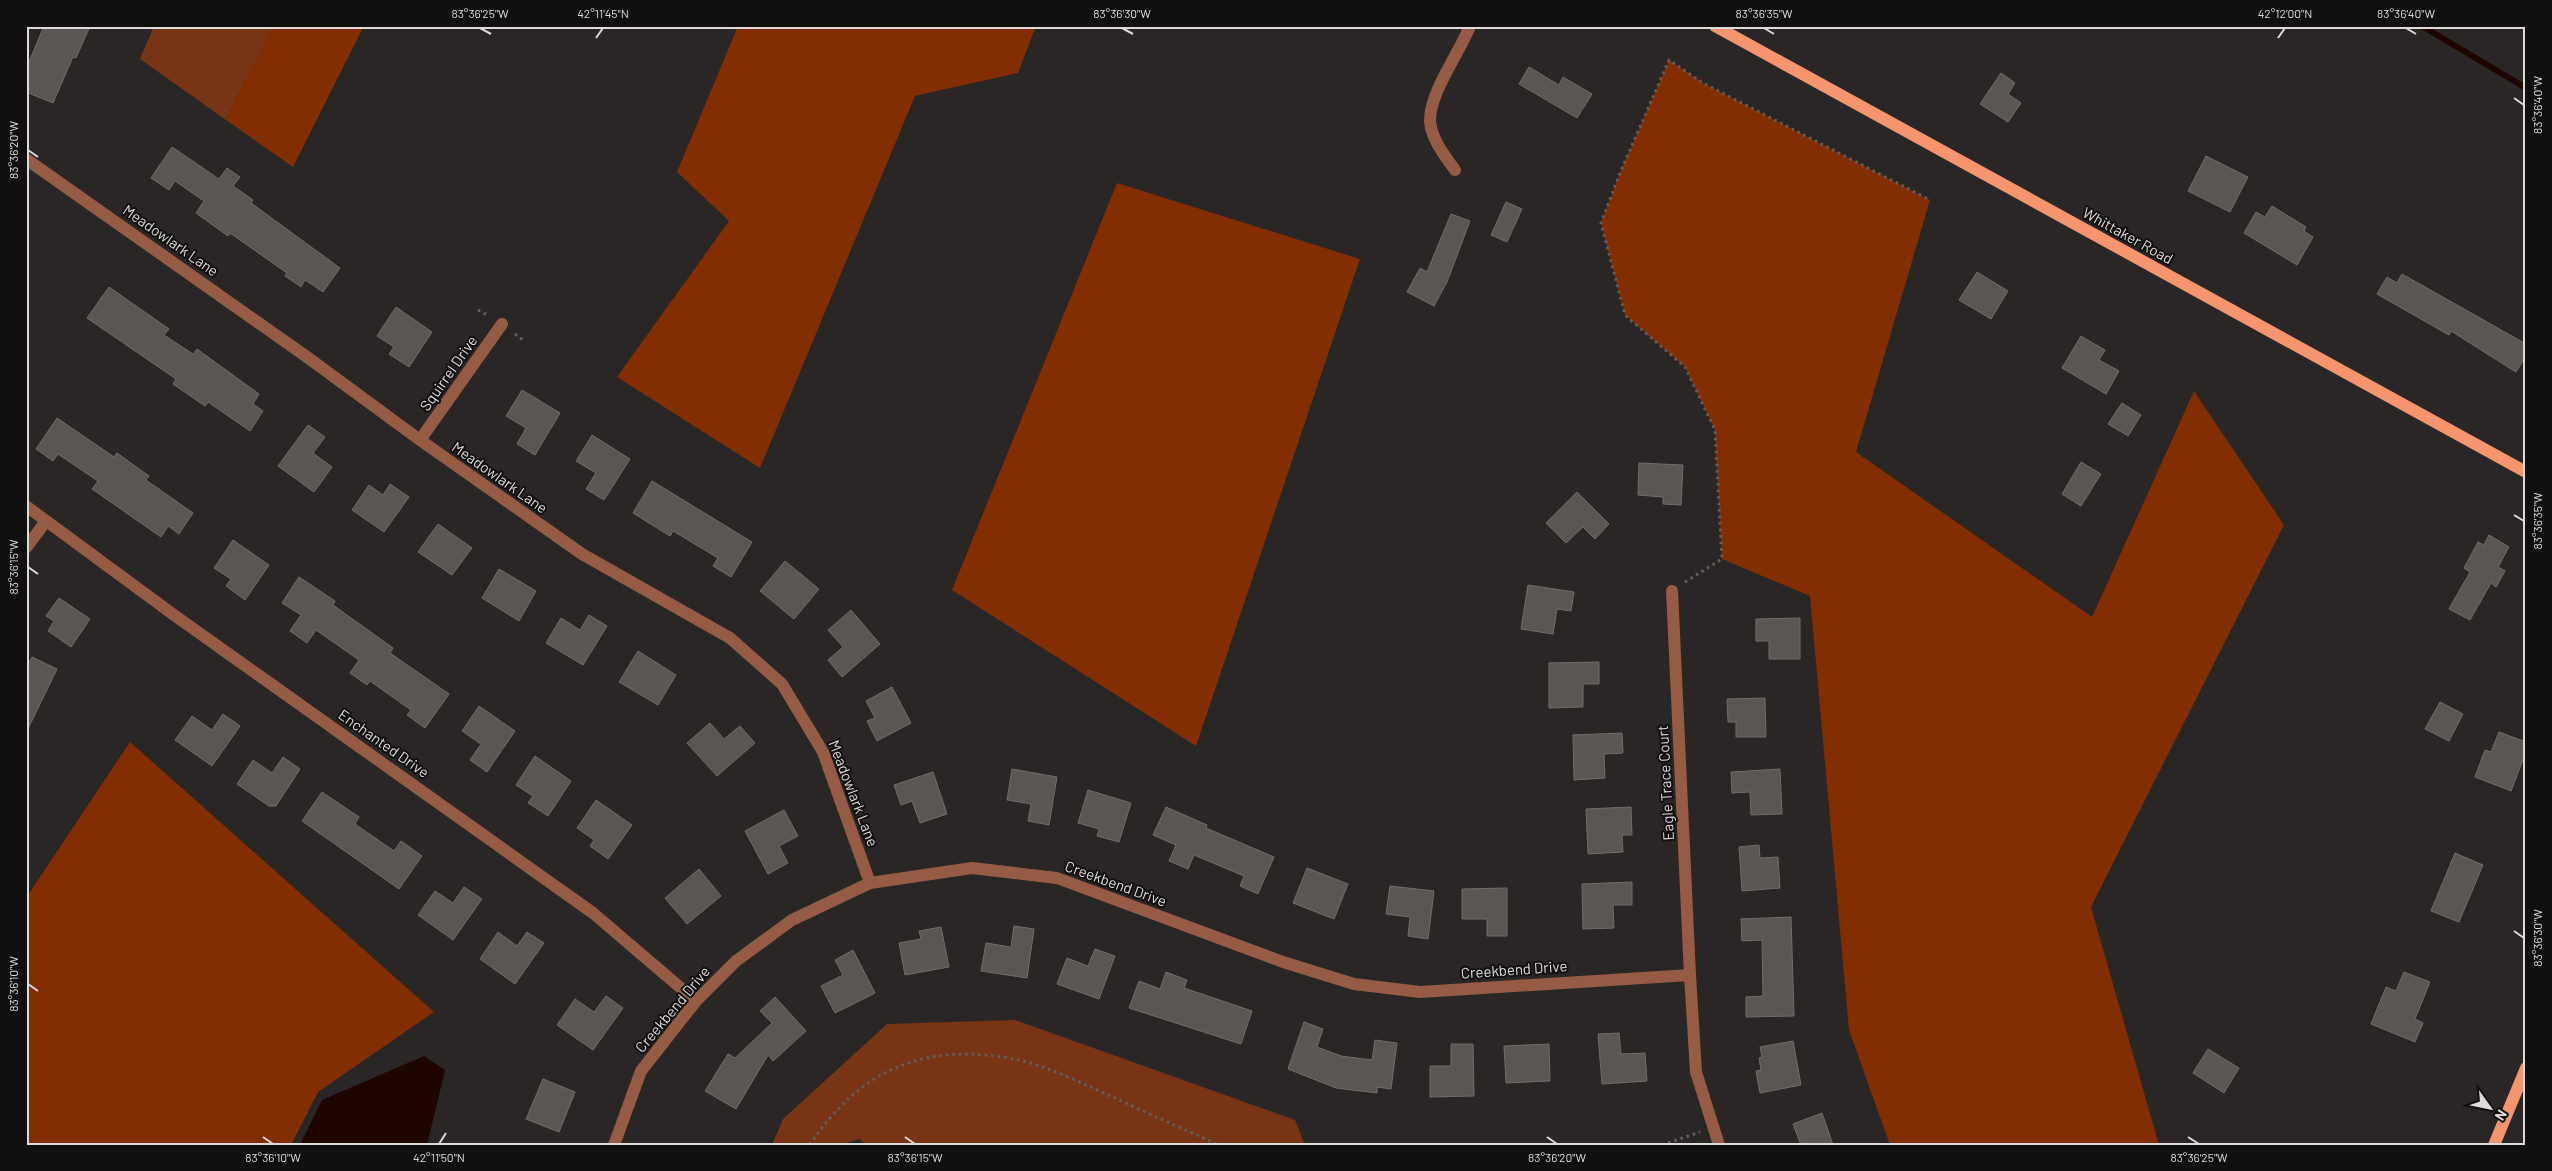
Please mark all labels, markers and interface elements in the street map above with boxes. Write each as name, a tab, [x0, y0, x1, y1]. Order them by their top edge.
text: 83°36'25"W	[451, 6, 509, 20]
text: 42°11'45"N	[577, 6, 629, 20]
text: 83°36'30"W	[1093, 6, 1151, 20]
text: 83°36'35"W	[1736, 6, 1793, 20]
text: 42°12'00"N	[2258, 6, 2312, 20]
text: 83°36'40"W	[2377, 6, 2435, 20]
text: 83°36'40"W	[2530, 76, 2544, 134]
text: 83°36'20"W	[6, 121, 20, 179]
street label: Meadowlark Lane	[120, 200, 222, 280]
street label: Whittaker Road	[2080, 203, 2176, 267]
street label: Squirrel Drive	[415, 332, 481, 414]
street label: Meadowlark Lane	[449, 437, 551, 517]
text: 83°36'35"W	[2530, 492, 2544, 550]
text: 83°36'15"W	[6, 539, 20, 595]
street label: Enchanted Drive	[335, 705, 433, 781]
street label: Eagle Trace Court	[1653, 725, 1677, 841]
street label: Meadowlark Lane	[825, 737, 883, 849]
street label: Creekbend Drive	[1063, 856, 1169, 910]
text: 83°36'30"W	[2530, 909, 2544, 967]
text: 83°36'10"W	[6, 956, 20, 1012]
street label: Creekbend Drive	[1460, 956, 1568, 982]
street label: Creekbend Drive	[631, 962, 713, 1056]
north arrow	[2464, 1084, 2514, 1134]
text: N	[2492, 1107, 2511, 1124]
text: 83°36'10"W	[245, 1150, 301, 1164]
text: 42°11'50"N	[413, 1150, 465, 1164]
text: 83°36'15"W	[887, 1150, 943, 1164]
text: 83°36'20"W	[1528, 1150, 1586, 1164]
text: 83°36'25"W	[2170, 1150, 2228, 1164]

